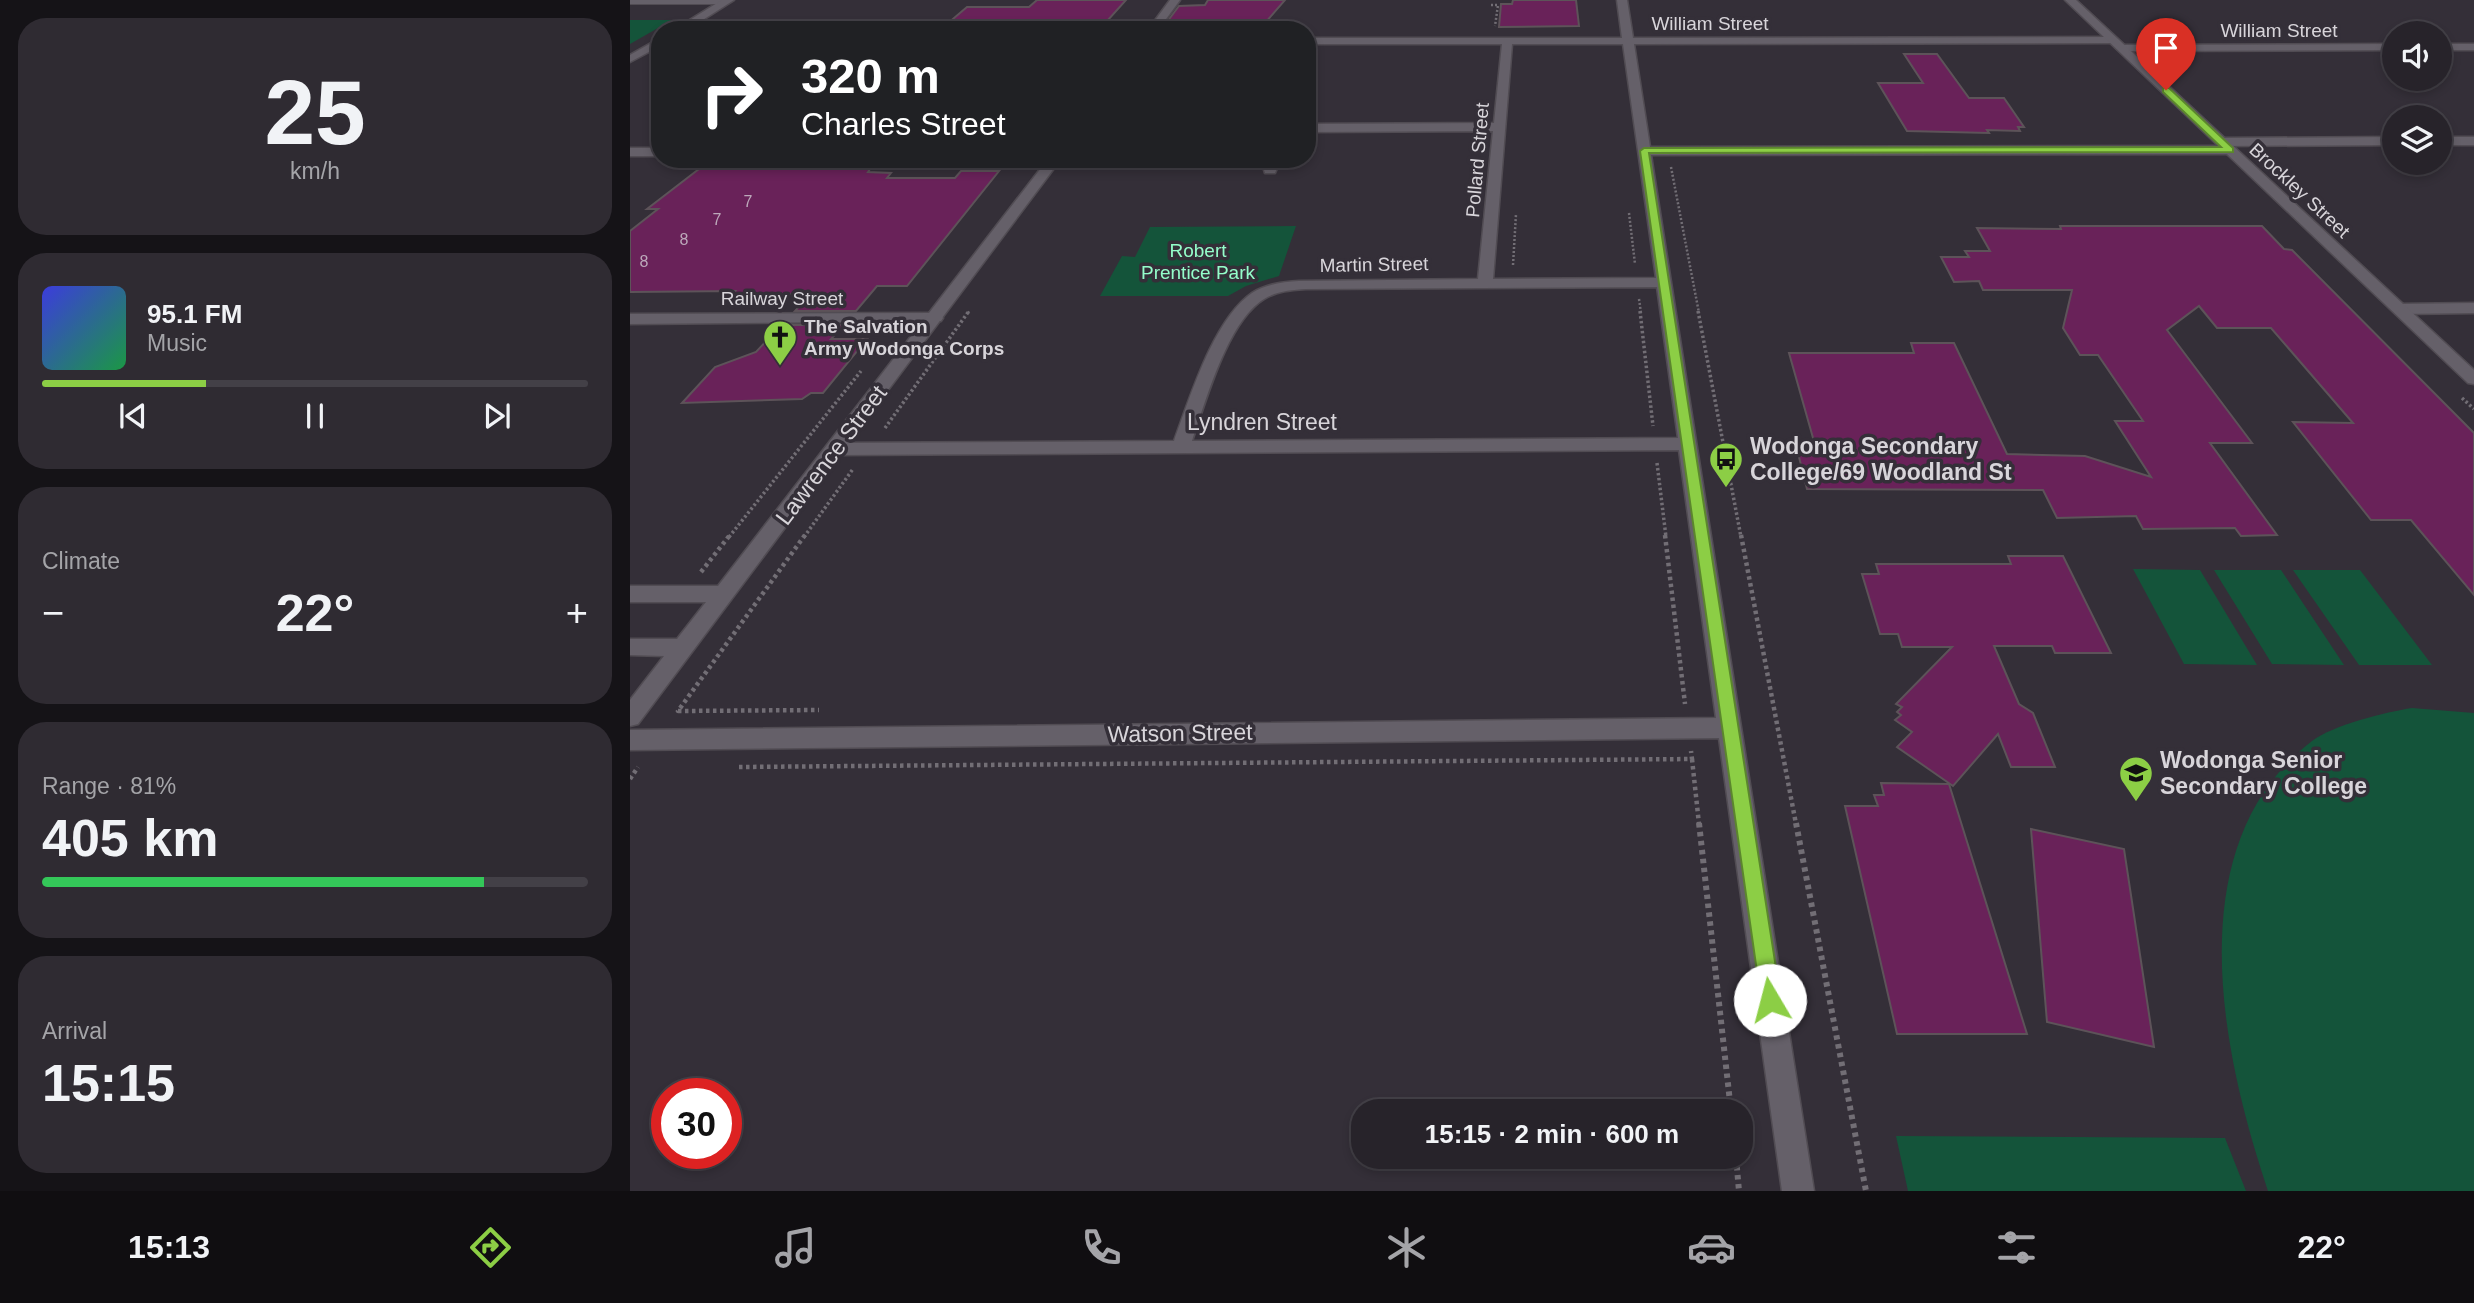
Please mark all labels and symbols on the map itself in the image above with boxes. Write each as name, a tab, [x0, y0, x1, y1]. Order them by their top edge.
street label: William Street	[1651, 13, 1769, 34]
pin	[2136, 18, 2196, 90]
street label: William Street	[2220, 20, 2338, 41]
street label: Pollard Street	[1462, 101, 1493, 218]
street label: Brockley Street	[2245, 139, 2354, 242]
house number: 7	[744, 193, 753, 210]
house number: 7	[713, 211, 722, 228]
house number: 8	[680, 231, 689, 248]
park label: Robert Prentice Park	[1141, 240, 1256, 283]
house number: 8	[640, 253, 649, 270]
street label: Martin Street	[1319, 253, 1429, 276]
street label: Railway Street	[721, 288, 844, 309]
place label: The Salvation Army Wodonga Corps	[804, 316, 1004, 359]
church icon: The Salvation Army Wodonga Corps	[761, 318, 799, 367]
street label: Lawrence Street	[770, 380, 892, 530]
street label: Lyndren Street	[1187, 409, 1338, 435]
place label: Wodonga Secondary College/69 Woodland St	[1750, 433, 2012, 485]
bus stop icon: Wodonga Secondary College/69 Woodland St	[1707, 440, 1745, 489]
street label: Watson Street	[1107, 719, 1253, 747]
place label: Wodonga Senior Secondary College	[2160, 747, 2367, 799]
school or university icon: Wodonga Senior Secondary College	[2117, 754, 2155, 803]
position arrow	[1733, 963, 1807, 1037]
speed limit sign: 30	[651, 1078, 742, 1169]

